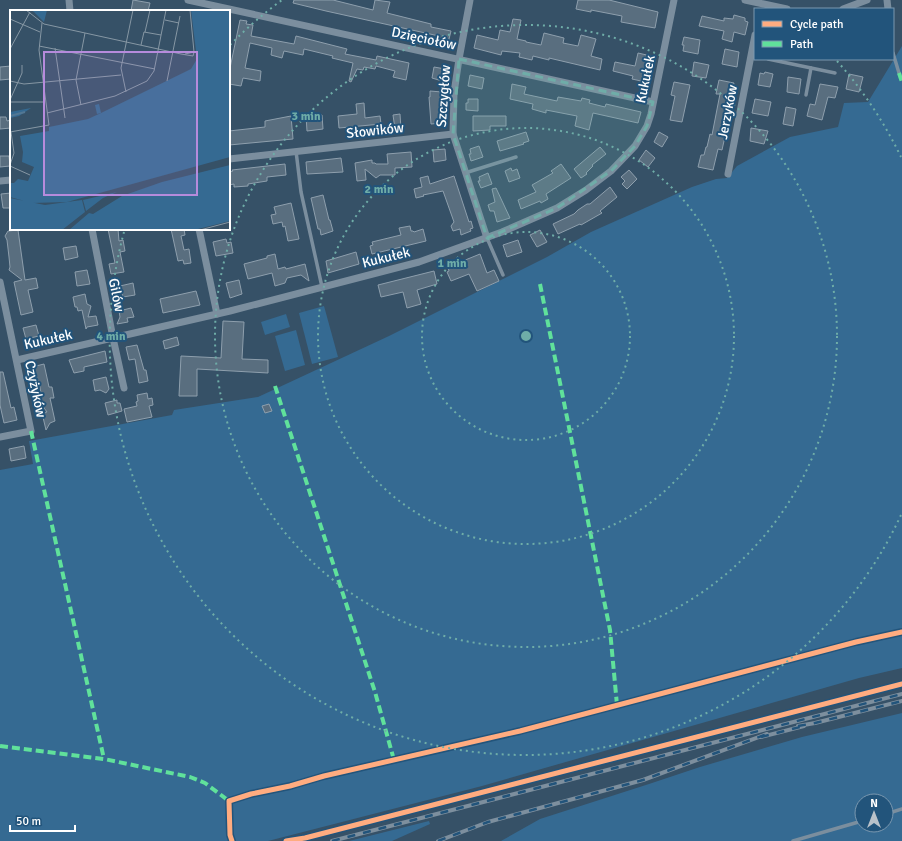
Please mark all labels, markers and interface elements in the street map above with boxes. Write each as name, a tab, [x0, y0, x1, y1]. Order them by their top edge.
legend	[754, 8, 894, 60]
inset map	[10, 10, 230, 230]
text: Cycle path	[790, 17, 843, 32]
street label: Dzięciołów	[390, 23, 458, 54]
text: Path	[790, 37, 813, 52]
street label: Kukułek	[632, 53, 659, 105]
street label: Szczygłów	[433, 64, 454, 128]
street label: Jerzyków	[714, 83, 741, 141]
text: 3 min	[292, 109, 321, 124]
street label: Słowików	[345, 119, 405, 142]
text: 2 min	[365, 182, 394, 197]
street label: Kukułek	[360, 243, 412, 272]
text: 1 min	[438, 256, 467, 271]
street label: Gilów	[105, 277, 128, 313]
street label: Kukułek	[22, 326, 74, 353]
text: 4 min	[97, 329, 126, 344]
centre of rings	[519, 329, 533, 343]
street label: Czyżyków	[21, 359, 50, 419]
north arrow	[854, 793, 894, 833]
text: N	[870, 797, 878, 810]
scale bar	[10, 807, 75, 833]
text: 50 m	[16, 814, 41, 829]

